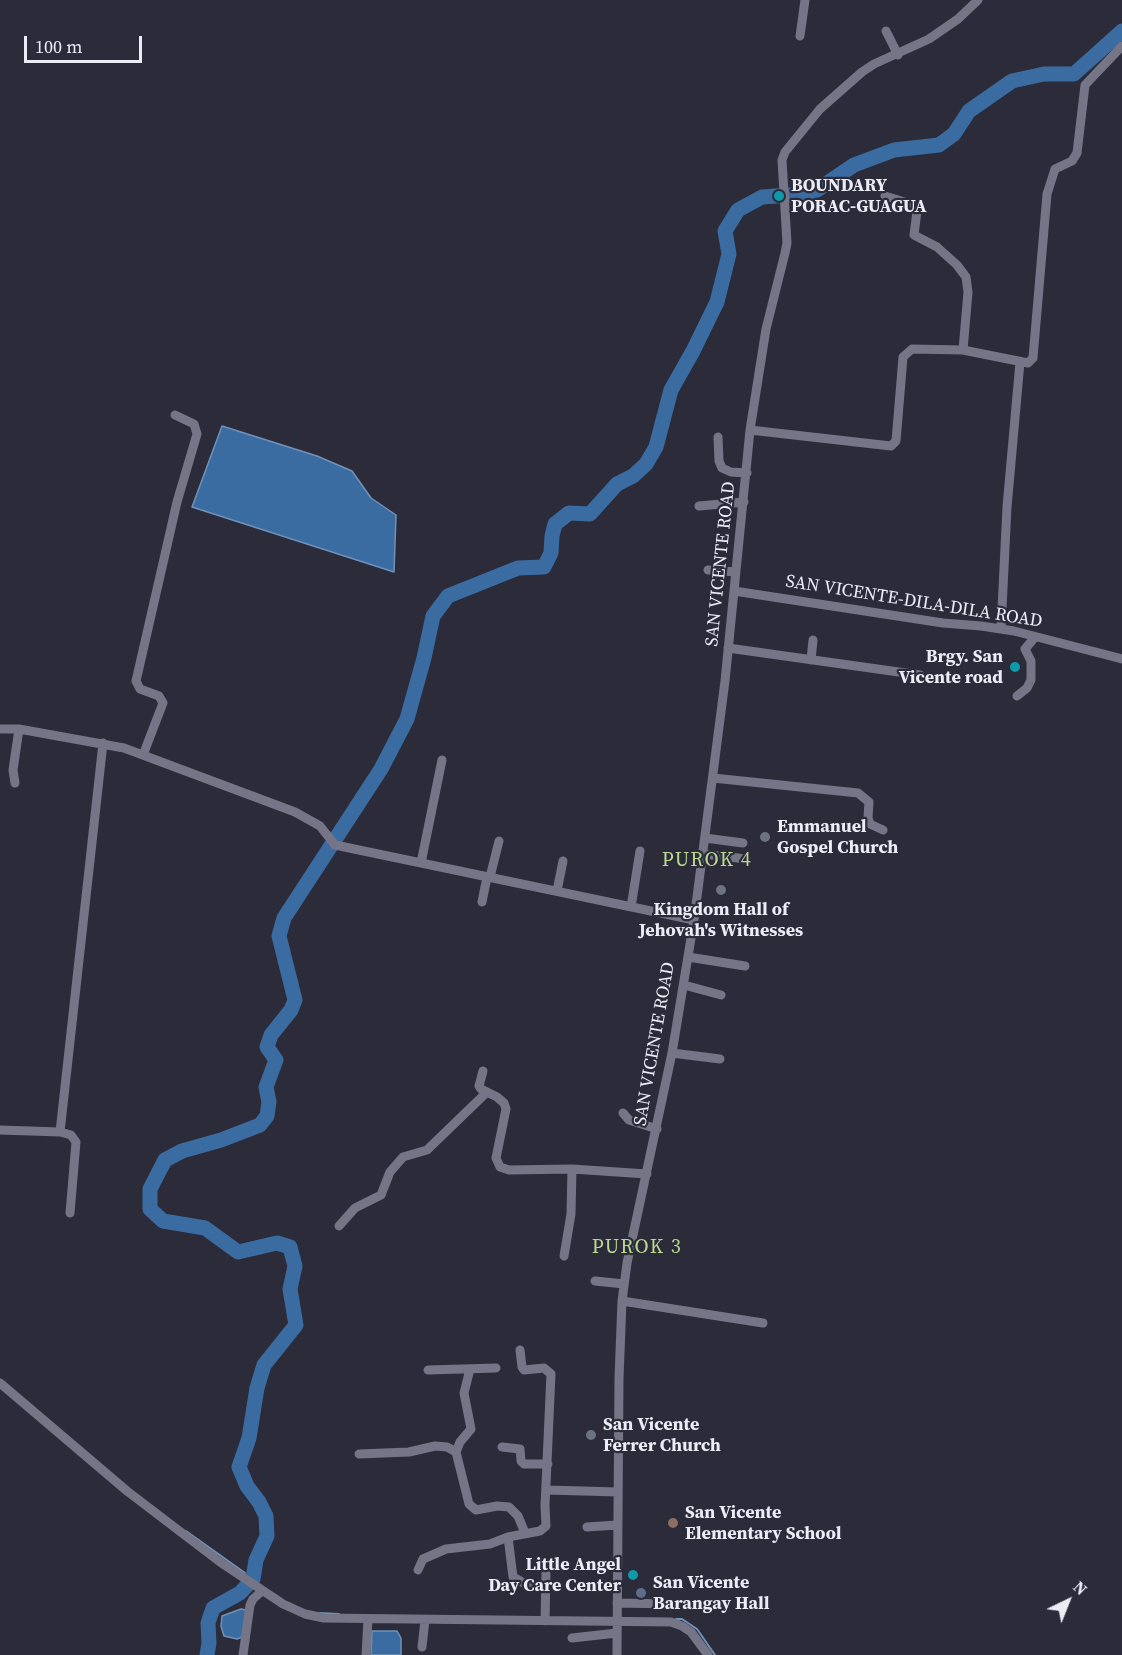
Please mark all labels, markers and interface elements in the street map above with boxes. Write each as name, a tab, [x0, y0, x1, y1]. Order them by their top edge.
scale bar	[27, 24, 146, 62]
text: 100 m	[35, 34, 82, 59]
place label: BOUNDARY PORAC-GUAGUA	[791, 175, 927, 218]
marker: BOUNDARY PORAC-GUAGUA	[772, 189, 786, 203]
street label: SAN VICENTE ROAD	[702, 480, 740, 648]
street label: SAN VICENTE-DILA-DILA ROAD	[784, 571, 1044, 633]
place label: Brgy. San Vicente road	[899, 646, 1003, 688]
marker: Brgy. San Vicente road	[1008, 660, 1022, 674]
place label: Emmanuel Gospel Church	[777, 816, 898, 858]
marker: Emmanuel Gospel Church	[758, 830, 772, 844]
district label: PUROK 4	[662, 849, 752, 873]
marker: Kingdom Hall of Jehovah's Witnesses	[714, 883, 728, 897]
place label: Kingdom Hall of Jehovah's Witnesses	[639, 899, 803, 942]
street label: SAN VICENTE ROAD	[630, 961, 680, 1127]
district label: PUROK 3	[592, 1236, 682, 1260]
place label: San Vicente Ferrer Church	[603, 1414, 721, 1456]
marker: San Vicente Ferrer Church	[584, 1428, 598, 1442]
place label: San Vicente Elementary School	[685, 1502, 842, 1544]
marker: San Vicente Elementary School	[666, 1516, 680, 1530]
place label: Little Angel Day Care Center	[488, 1554, 621, 1596]
marker: Little Angel Day Care Center	[626, 1568, 640, 1582]
north arrow	[1038, 1571, 1098, 1631]
place label: San Vicente Barangay Hall	[653, 1572, 770, 1614]
text: N	[1069, 1576, 1092, 1600]
marker: San Vicente Barangay Hall	[634, 1586, 648, 1600]

